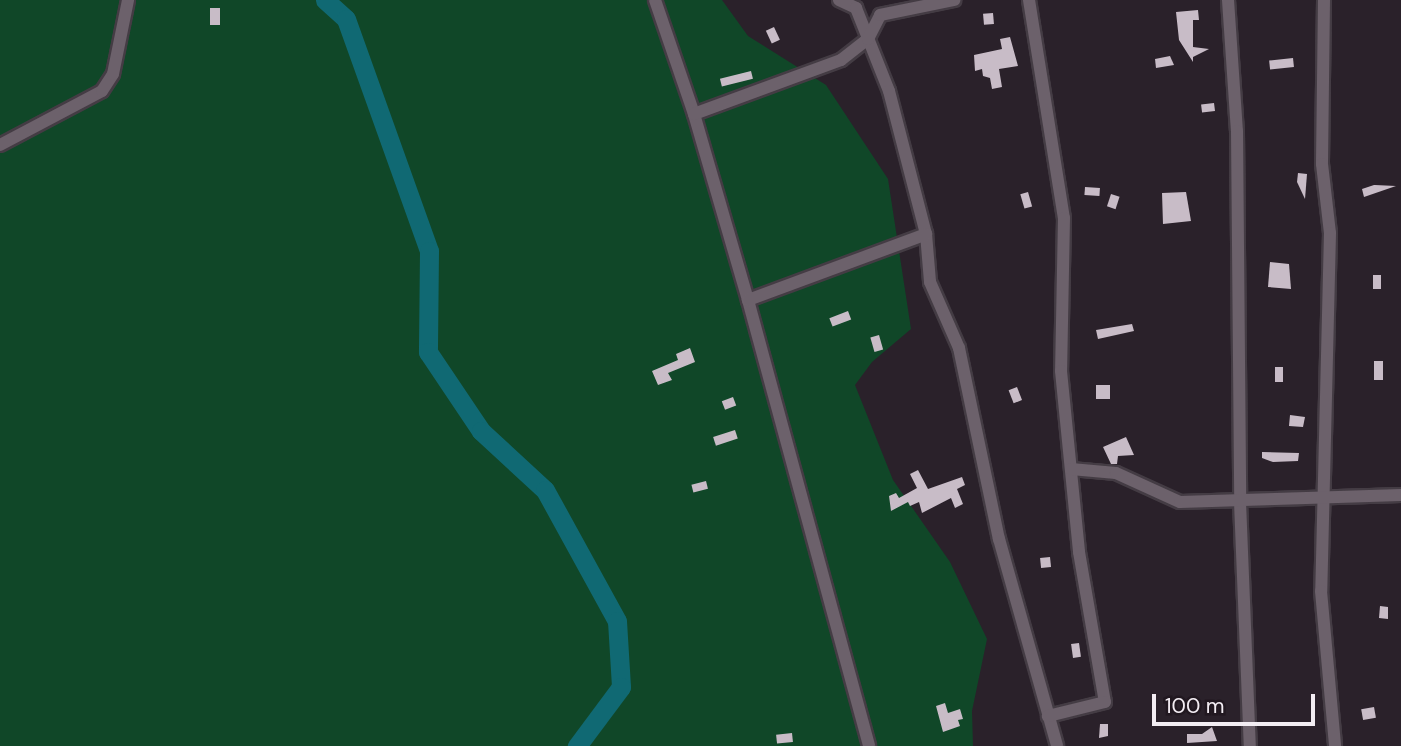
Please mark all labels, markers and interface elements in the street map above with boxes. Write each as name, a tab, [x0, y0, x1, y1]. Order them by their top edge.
scale bar	[1156, 680, 1319, 724]
text: 100 m	[1165, 692, 1225, 720]

